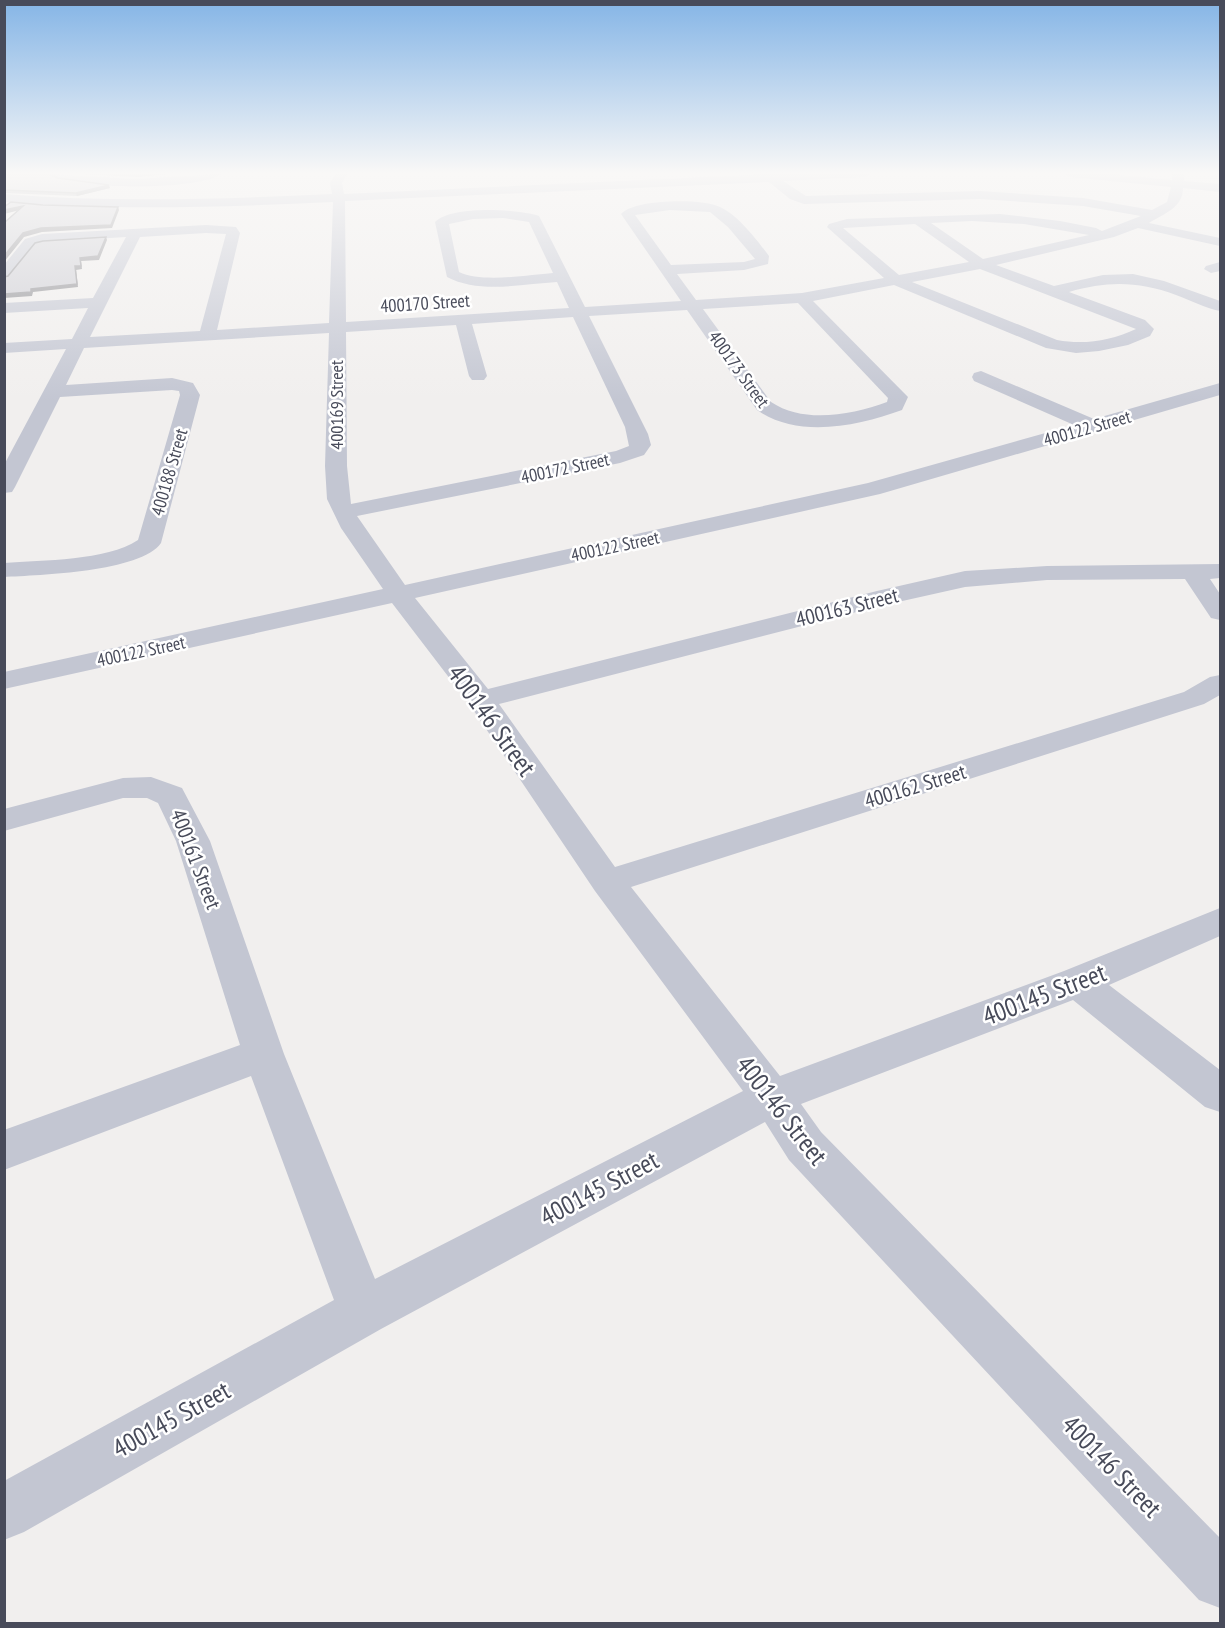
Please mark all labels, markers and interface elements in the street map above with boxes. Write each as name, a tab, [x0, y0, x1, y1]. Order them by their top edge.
street label: 400170 Street	[379, 288, 471, 318]
street label: 400173 Street	[703, 326, 775, 412]
street label: 400169 Street	[325, 360, 348, 450]
street label: 400122 Street	[1041, 405, 1133, 451]
street label: 400188 Street	[146, 426, 192, 518]
street label: 400172 Street	[519, 447, 611, 489]
street label: 400122 Street	[569, 525, 661, 567]
street label: 400163 Street	[793, 581, 901, 633]
street label: 400122 Street	[95, 630, 187, 672]
street label: 400146 Street	[441, 658, 543, 782]
street label: 400162 Street	[861, 758, 969, 814]
street label: 400161 Street	[165, 805, 227, 913]
street label: 400145 Street	[978, 955, 1110, 1033]
street label: 400146 Street	[729, 1049, 835, 1171]
street label: 400145 Street	[534, 1143, 664, 1233]
street label: 400145 Street	[106, 1373, 236, 1465]
street label: 400146 Street	[1055, 1408, 1169, 1524]

